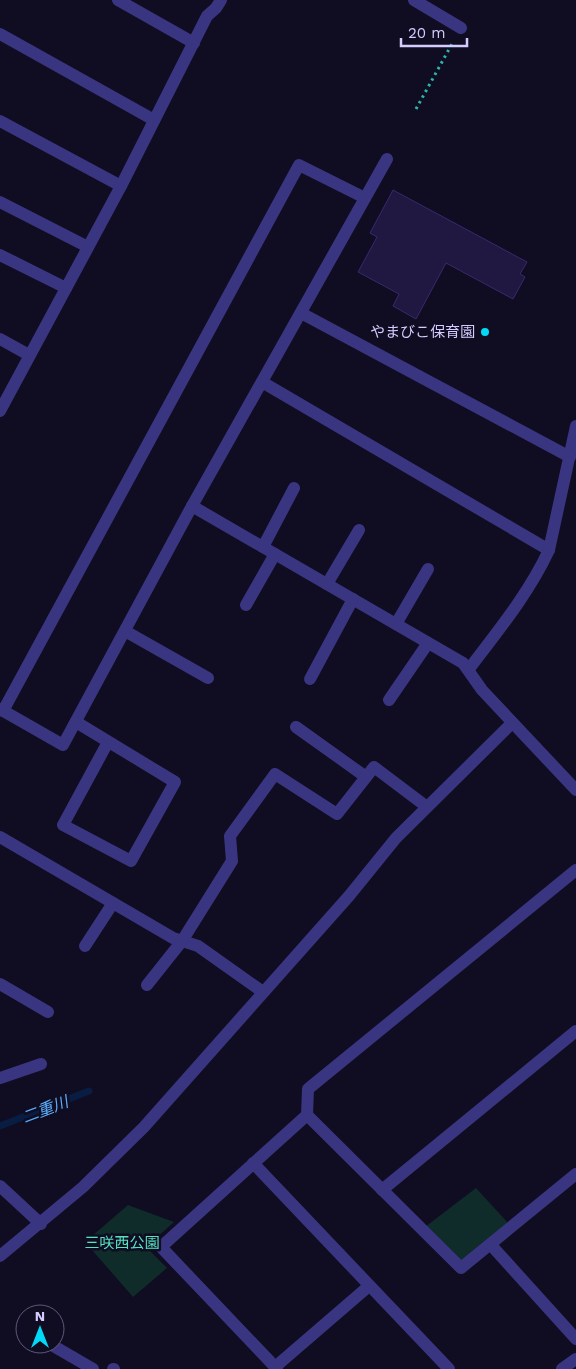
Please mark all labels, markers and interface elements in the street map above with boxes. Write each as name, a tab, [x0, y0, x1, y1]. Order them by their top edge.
scale bar	[401, 15, 467, 47]
text: 20 m	[408, 24, 446, 42]
place label: やまびこ保育園	[370, 323, 475, 341]
marker: やまびこ保育園	[479, 326, 491, 338]
water label: 二重川	[19, 1091, 73, 1127]
park label: 三咲西公園	[84, 1234, 160, 1252]
north arrow	[15, 1304, 65, 1354]
text: N	[35, 1308, 45, 1324]

